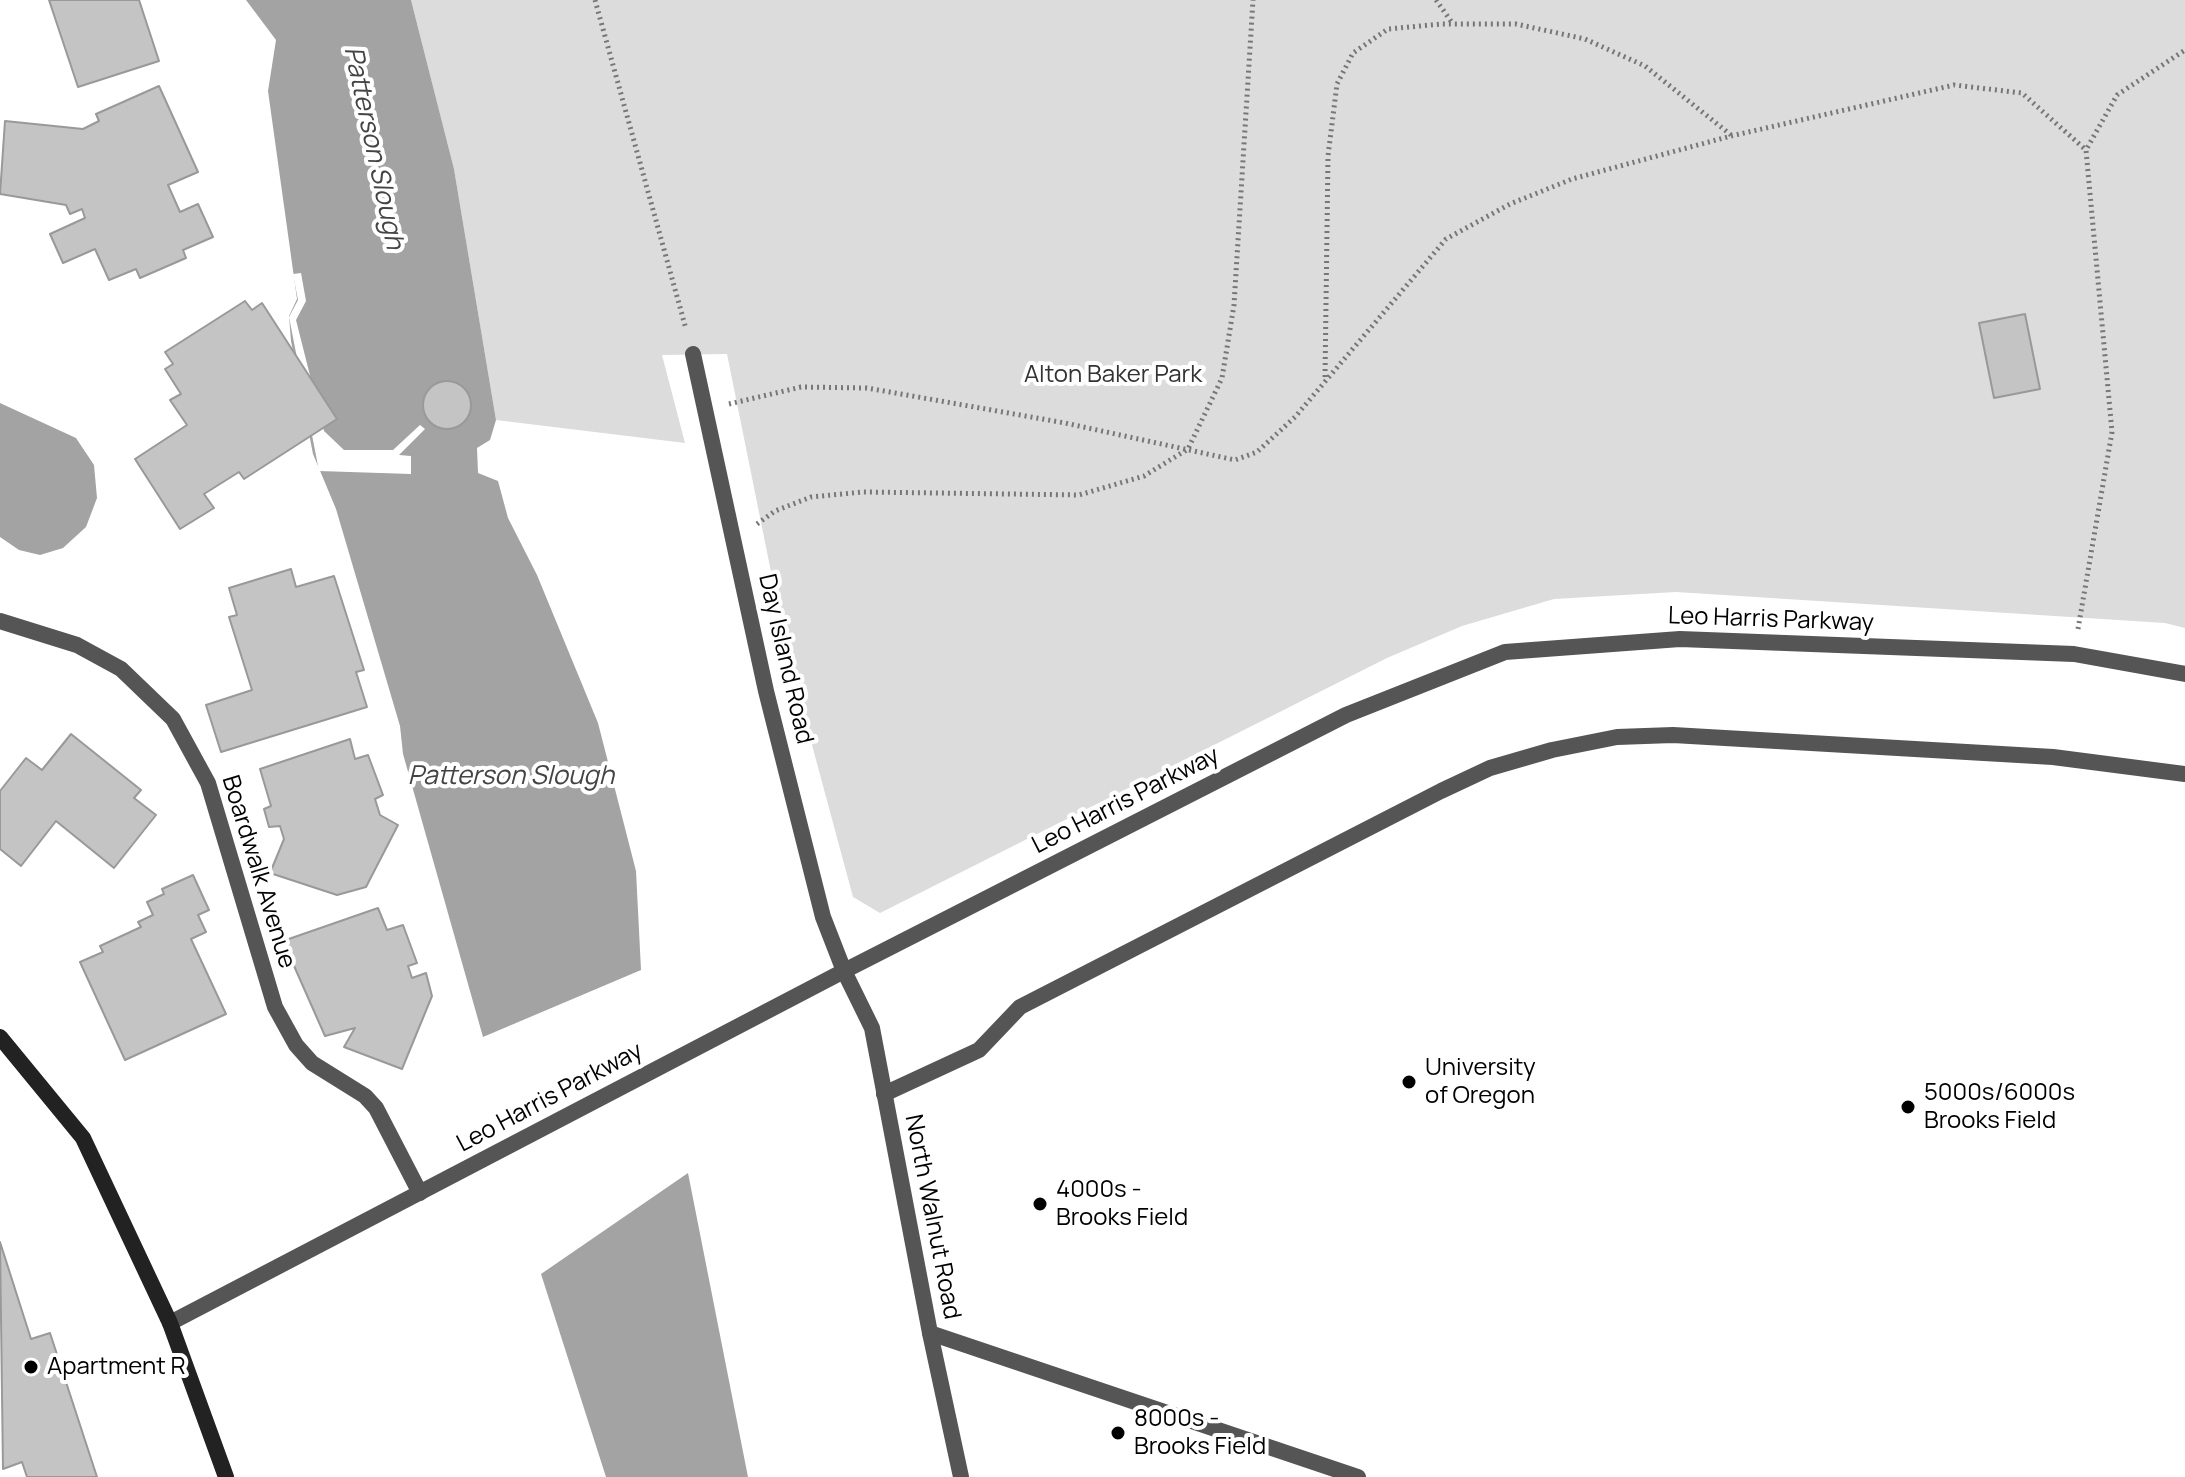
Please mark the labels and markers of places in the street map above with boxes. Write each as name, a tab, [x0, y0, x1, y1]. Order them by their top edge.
place label: University of Oregon	[1425, 1054, 1536, 1110]
marker: University of Oregon	[1400, 1073, 1418, 1091]
place label: 5000s/6000s Brooks Field	[1924, 1079, 2075, 1135]
marker: 5000s/6000s Brooks Field	[1899, 1098, 1917, 1116]
place label: 4000s - Brooks Field	[1056, 1176, 1188, 1232]
marker: 4000s - Brooks Field	[1031, 1195, 1049, 1213]
place label: Apartment R	[47, 1353, 186, 1381]
marker: Apartment R	[22, 1358, 40, 1376]
place label: 8000s - Brooks Field	[1134, 1405, 1266, 1461]
marker: 8000s - Brooks Field	[1109, 1424, 1127, 1442]

